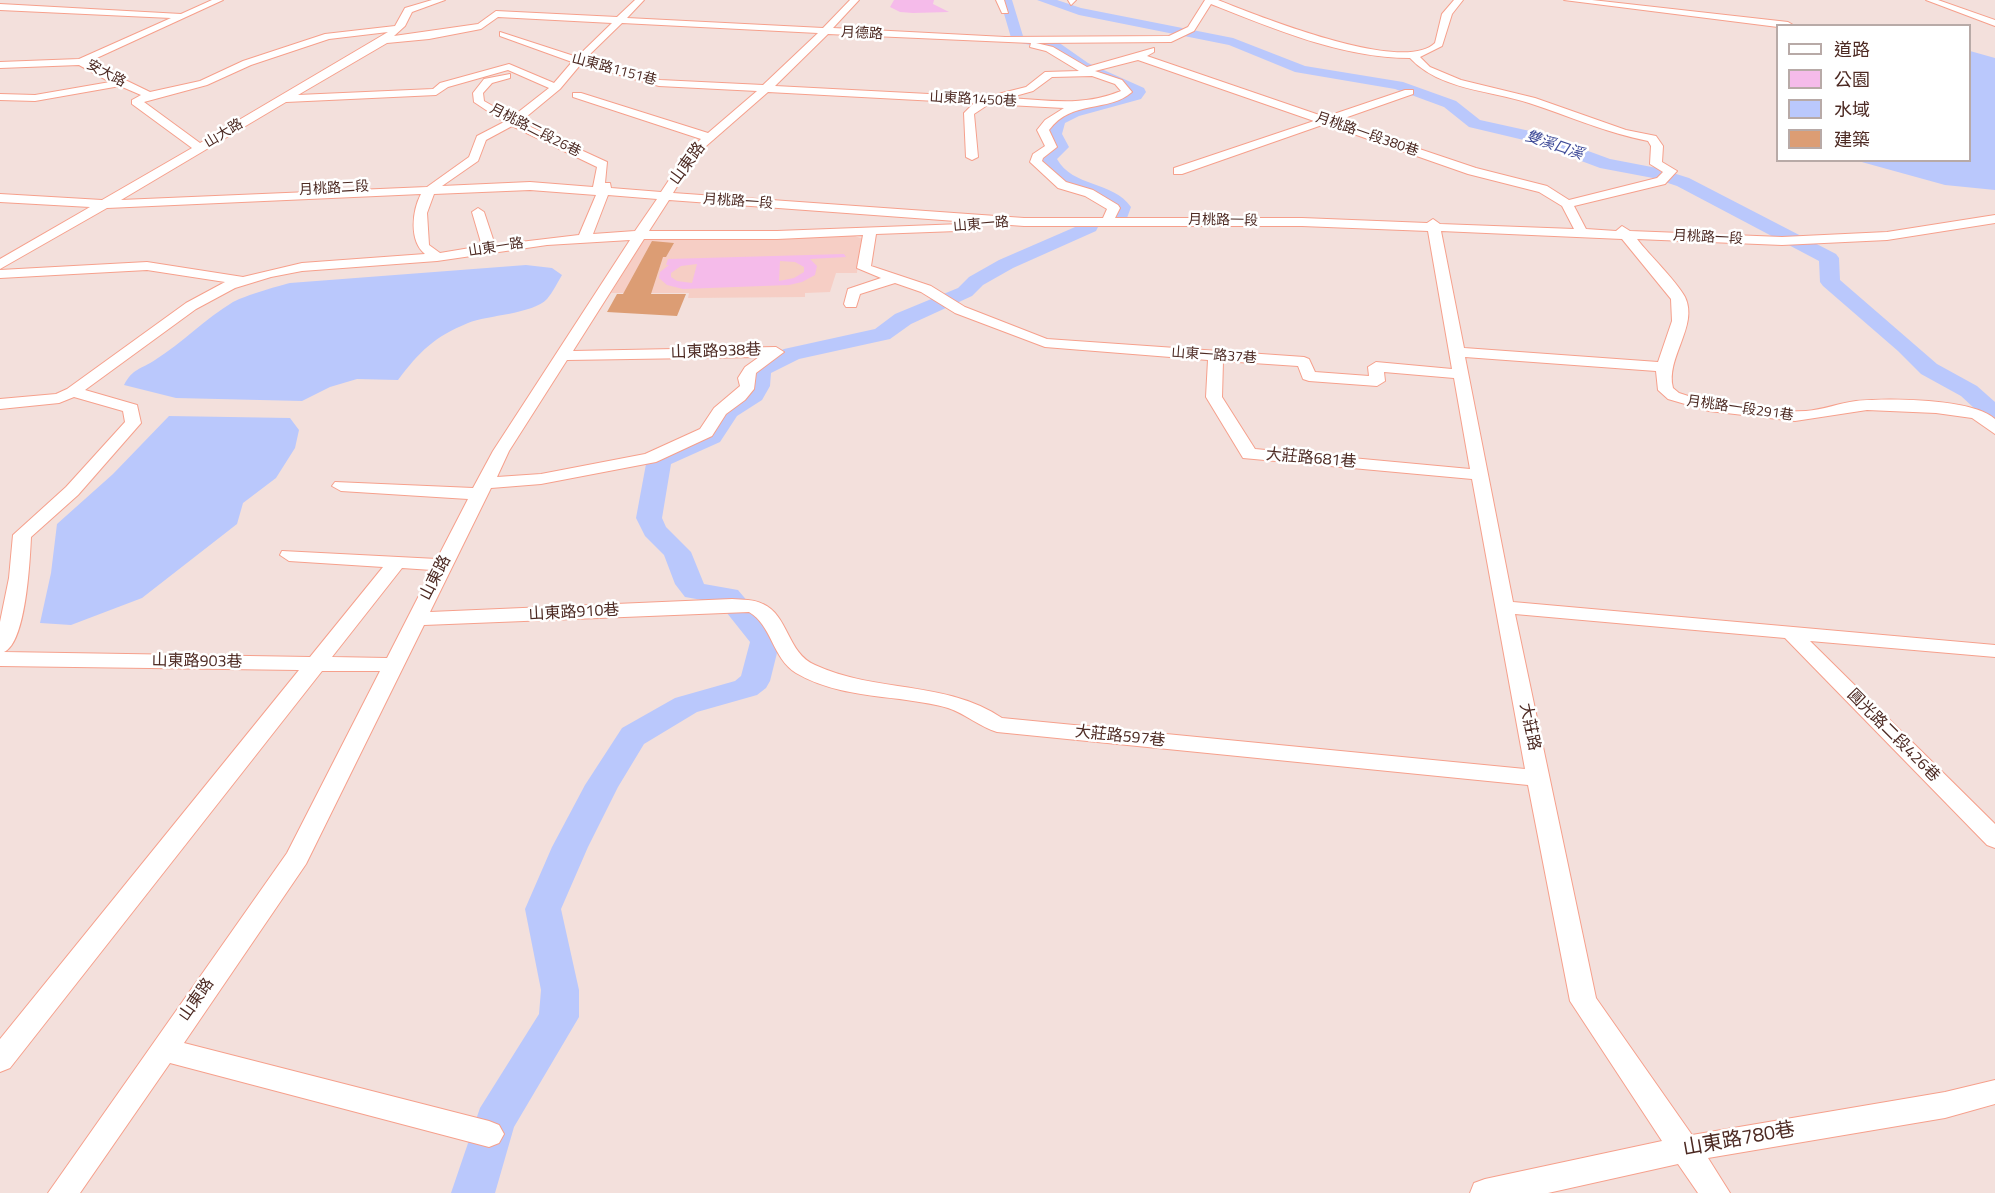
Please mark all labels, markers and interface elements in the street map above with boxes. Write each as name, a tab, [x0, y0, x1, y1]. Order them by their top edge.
legend	[1776, 24, 1971, 162]
street label: 月德路	[841, 25, 883, 43]
text: 道路	[1834, 36, 1870, 63]
street label: 山東路1151巷	[570, 51, 658, 89]
street label: 安大路	[84, 57, 128, 91]
text: 公園	[1834, 66, 1870, 93]
street label: 山東路1450巷	[929, 89, 1017, 111]
text: 水域	[1834, 96, 1870, 123]
street label: 月桃路二段26巷	[487, 101, 583, 161]
street label: 月桃路一段380巷	[1313, 110, 1421, 160]
street label: 山大路	[202, 116, 246, 152]
text: 建築	[1834, 126, 1870, 153]
water label: 雙溪口溪	[1523, 128, 1585, 164]
street label: 山東路	[666, 139, 710, 189]
street label: 月桃路二段	[299, 179, 369, 199]
street label: 月桃路一段	[702, 191, 774, 213]
street label: 月桃路一段	[1188, 212, 1258, 230]
street label: 山東一路	[952, 214, 1010, 236]
street label: 月桃路一段	[1673, 228, 1743, 248]
street label: 山東一路	[467, 235, 525, 261]
street label: 山東路938巷	[670, 341, 762, 363]
street label: 山東一路37巷	[1171, 345, 1257, 367]
street label: 月桃路一段291巷	[1686, 393, 1794, 425]
street label: 大莊路681巷	[1265, 445, 1357, 473]
street label: 山東路	[417, 552, 455, 604]
street label: 山東路910巷	[528, 601, 620, 625]
street label: 山東路903巷	[151, 652, 243, 672]
street label: 圓光路二段426巷	[1843, 686, 1943, 786]
street label: 大莊路	[1515, 702, 1543, 752]
street label: 大莊路597巷	[1074, 723, 1166, 751]
street label: 山東路	[175, 975, 219, 1025]
street label: 山東路780巷	[1681, 1118, 1797, 1162]

